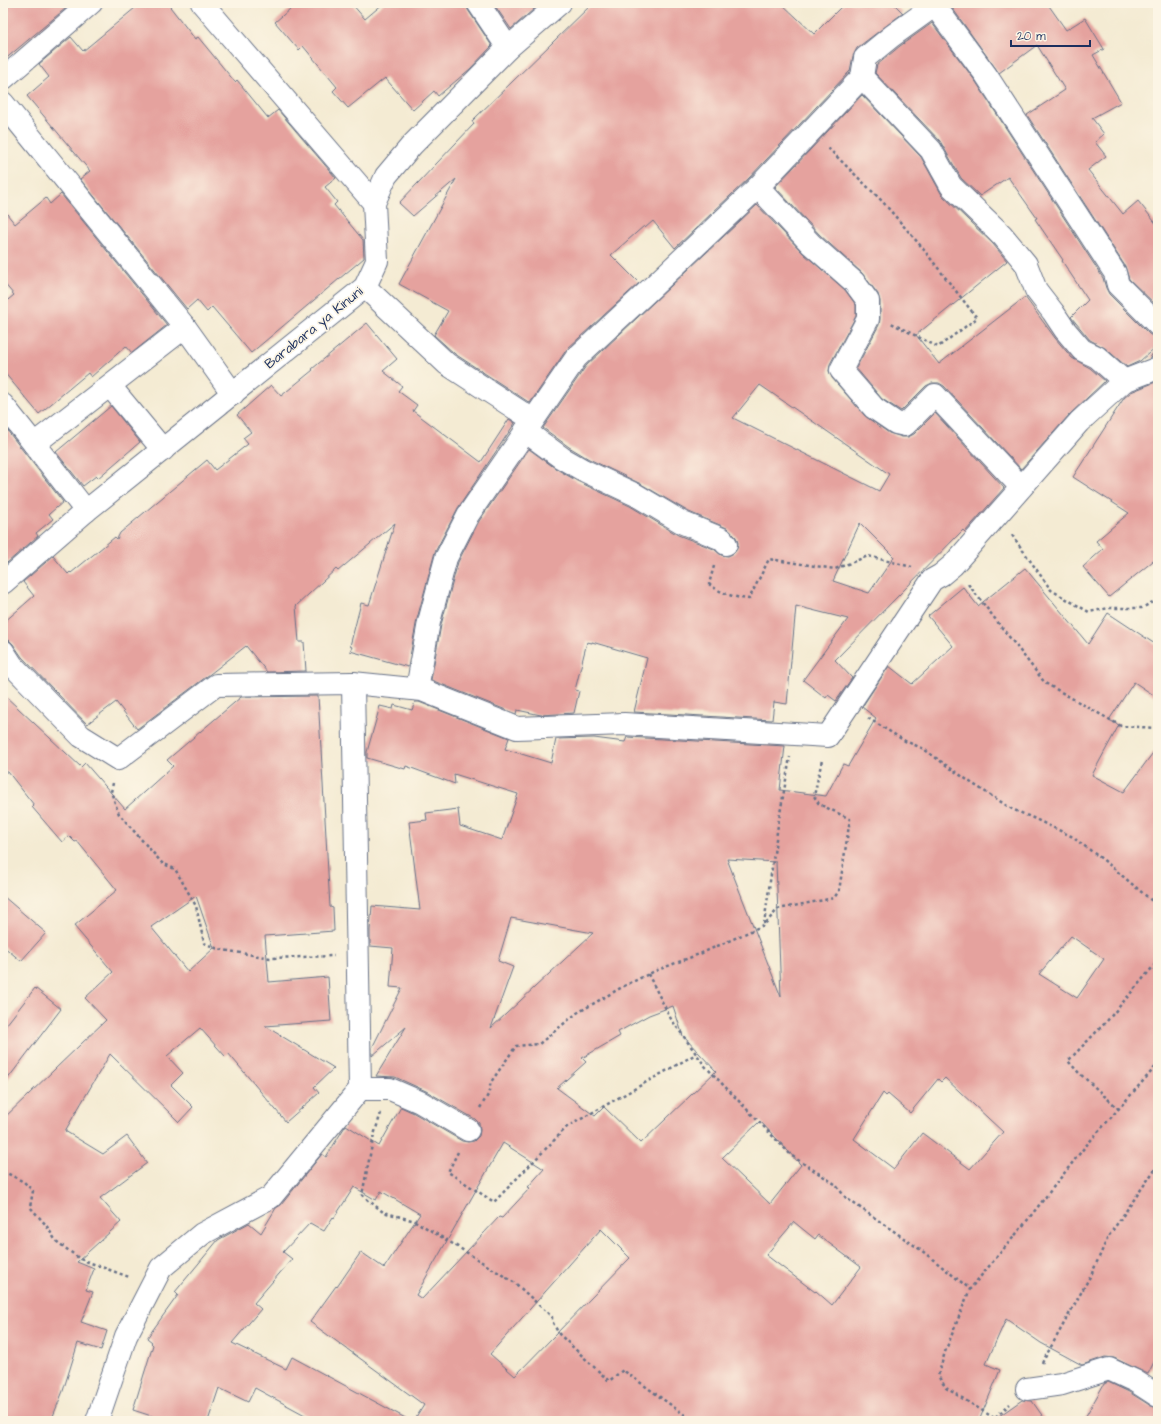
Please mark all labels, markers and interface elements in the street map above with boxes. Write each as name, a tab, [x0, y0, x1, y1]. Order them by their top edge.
scale bar	[1011, 22, 1090, 48]
text: 20 m	[1017, 28, 1046, 45]
street label: Barabara ya Kinuni	[260, 282, 368, 374]

